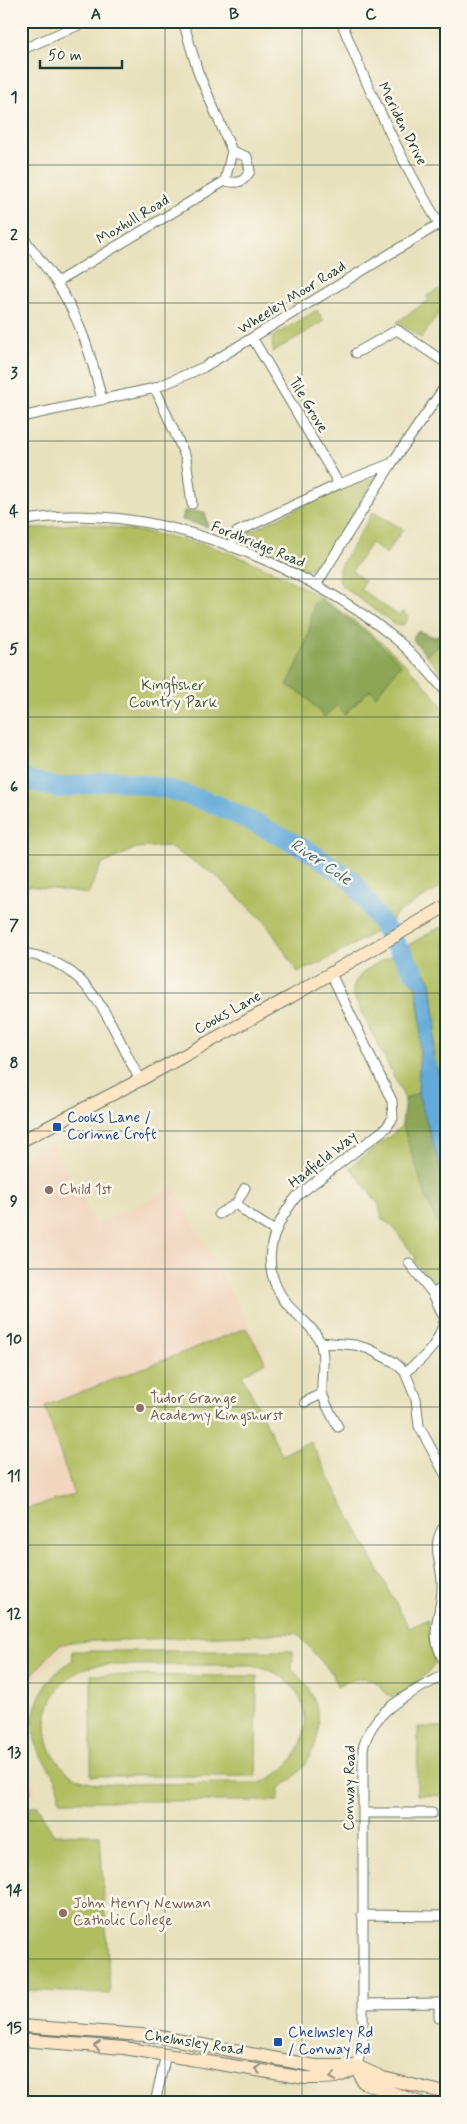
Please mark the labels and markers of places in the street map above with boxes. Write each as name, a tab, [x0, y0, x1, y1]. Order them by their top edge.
place label: Cooks Lane / Corinne Croft	[67, 1108, 157, 1145]
marker: Cooks Lane / Corinne Croft	[51, 1121, 63, 1133]
place label: Child 1st	[59, 1180, 113, 1200]
marker: Child 1st	[43, 1184, 55, 1196]
place label: Tudor Grange Academy Kingshurst	[150, 1389, 284, 1426]
marker: Tudor Grange Academy Kingshurst	[134, 1402, 146, 1414]
place label: John Henry Newman Catholic College	[73, 1894, 211, 1932]
marker: John Henry Newman Catholic College	[57, 1907, 69, 1919]
place label: Chelmsley Rd / Conway Rd	[288, 2023, 373, 2060]
marker: Chelmsley Rd / Conway Rd	[272, 2036, 284, 2048]

